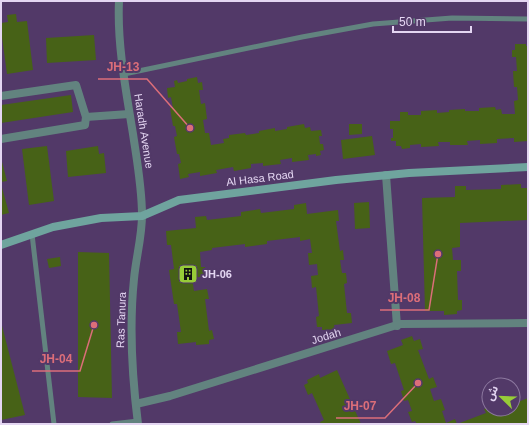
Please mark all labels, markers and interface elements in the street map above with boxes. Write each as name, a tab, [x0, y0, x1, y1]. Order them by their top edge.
scale bar	[393, 8, 471, 34]
text: 50 m	[399, 15, 426, 29]
callout: JH-13	[98, 55, 147, 79]
text: JH-13	[107, 60, 140, 74]
street label: Haradh Avenue	[132, 93, 156, 169]
street label: Al Hasa Road	[226, 168, 294, 188]
building icon: JH-06	[177, 263, 199, 285]
place label: JH-06	[202, 268, 232, 280]
callout: JH-08	[380, 286, 429, 310]
street label: Ras Tanura	[114, 291, 128, 348]
text: JH-08	[388, 291, 421, 305]
street label: Jodah	[310, 326, 342, 346]
callout: JH-04	[32, 347, 80, 371]
text: JH-04	[40, 352, 73, 366]
north arrow	[481, 377, 521, 417]
text: ش	[483, 384, 501, 403]
callout: JH-07	[336, 394, 385, 418]
text: JH-07	[344, 399, 377, 413]

